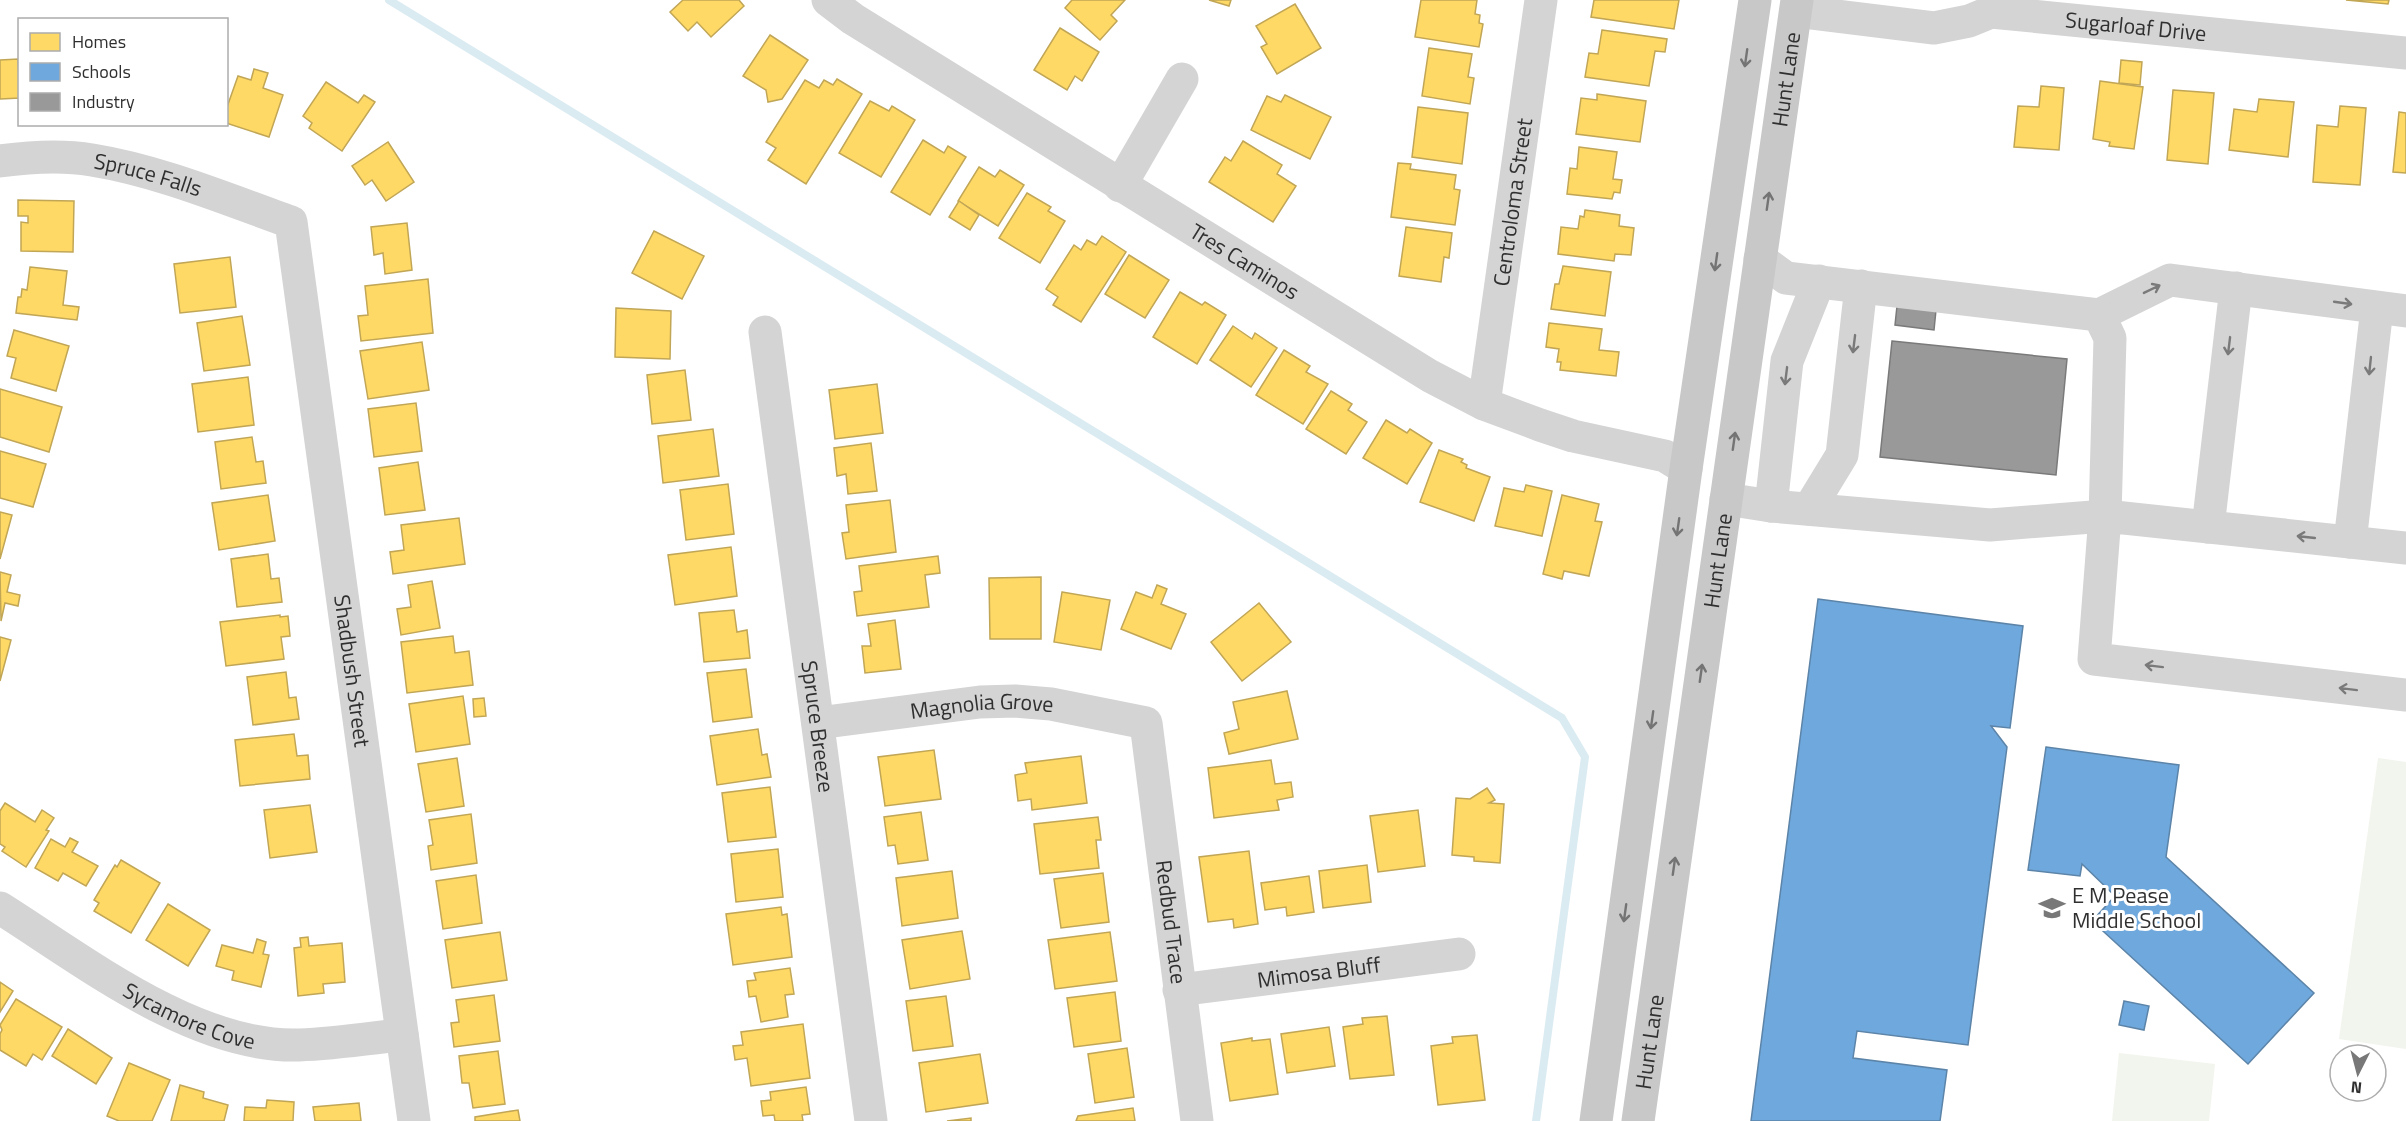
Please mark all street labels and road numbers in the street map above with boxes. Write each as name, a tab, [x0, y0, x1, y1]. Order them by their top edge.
street label: Sugarloaf Drive	[2064, 2, 2208, 50]
street label: Hunt Lane	[1762, 30, 1809, 129]
street label: Centroloma Street	[1484, 116, 1541, 288]
street label: Spruce Falls	[91, 144, 206, 205]
street label: Tres Caminos	[1183, 214, 1306, 308]
street label: Hunt Lane	[1694, 511, 1741, 610]
street label: Shadbush Street	[325, 592, 380, 749]
street label: Spruce Breeze	[792, 658, 844, 794]
street label: Magnolia Grove	[908, 684, 1055, 728]
street label: Redbud Trace	[1147, 858, 1196, 986]
street label: Mimosa Bluff	[1255, 947, 1383, 997]
street label: Sycamore Cove	[117, 973, 258, 1058]
street label: Hunt Lane	[1626, 992, 1673, 1091]

